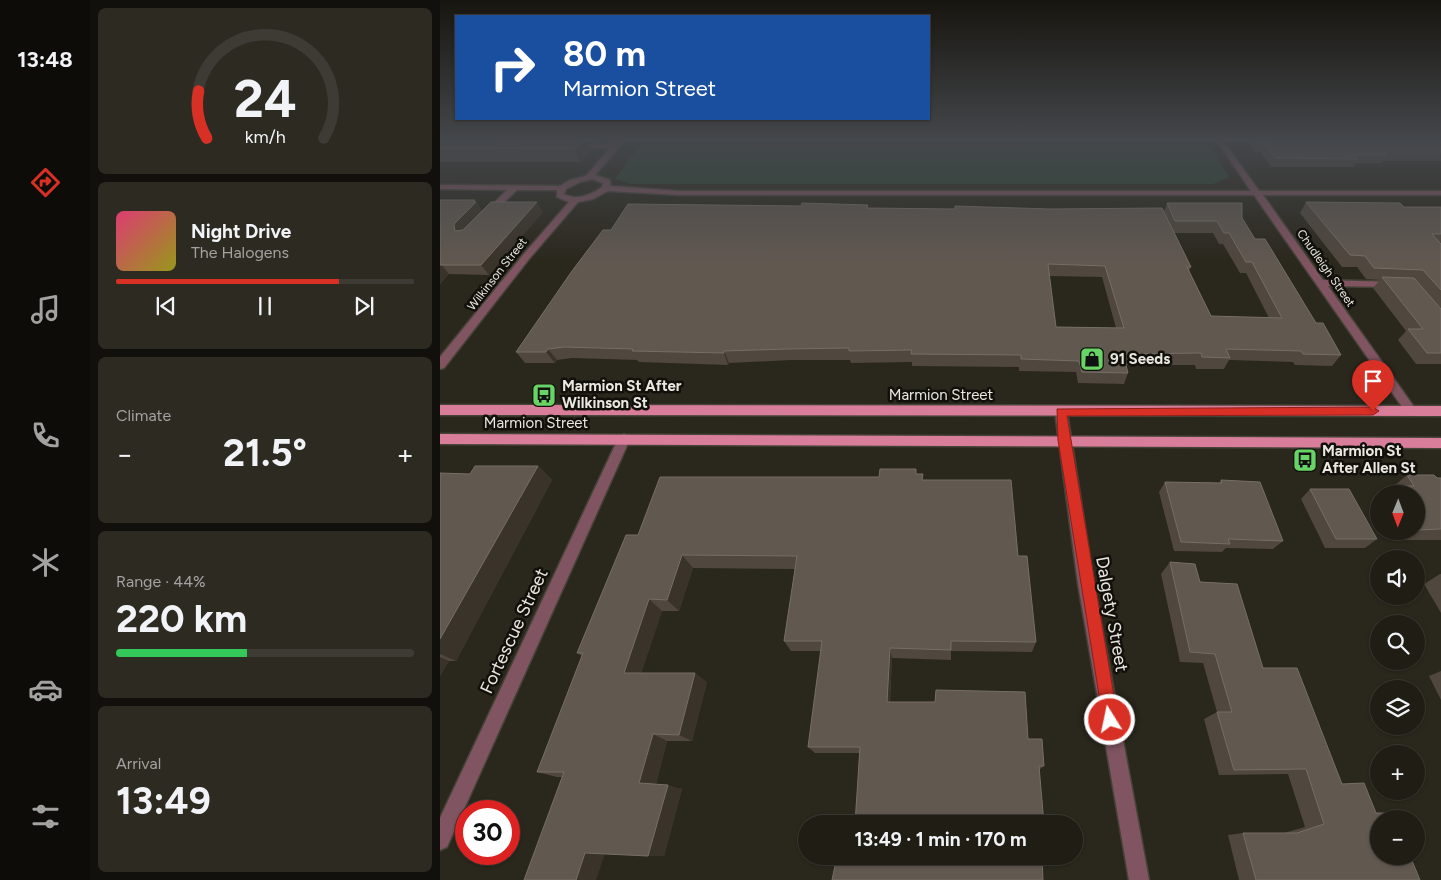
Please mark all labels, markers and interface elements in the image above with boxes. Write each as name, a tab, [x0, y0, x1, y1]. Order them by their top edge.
text: 80 m	[563, 33, 646, 75]
icon: right	[480, 35, 545, 100]
text: 13:48	[17, 46, 73, 73]
text: 24	[233, 68, 297, 130]
text: Marmion Street	[563, 75, 716, 102]
text: km/h	[245, 126, 285, 147]
icon: directions	[28, 165, 63, 200]
text: Night Drive	[191, 220, 291, 243]
street label: Chudleigh Street	[1294, 227, 1358, 310]
street label: Wilkinson Street	[464, 235, 530, 313]
text: The Halogens	[191, 243, 289, 262]
icon: music	[28, 292, 63, 327]
icon: previous	[152, 292, 180, 320]
icon: pause	[251, 292, 279, 320]
icon: next	[350, 292, 378, 320]
shop icon: 91 Seeds	[1079, 346, 1105, 372]
place label: 91 Seeds	[1110, 350, 1170, 368]
pin	[1352, 360, 1394, 411]
icon: arrive	[1359, 367, 1387, 395]
place label: Marmion St After Wilkinson St	[562, 377, 682, 412]
bus stop icon: Marmion St After Wilkinson St	[531, 382, 557, 408]
street label: Marmion Street	[889, 386, 994, 404]
text: Climate	[116, 406, 171, 425]
street label: Marmion Street	[484, 414, 589, 432]
icon: phone	[28, 418, 63, 453]
text: 21.5°	[223, 430, 307, 476]
text: −	[116, 437, 133, 471]
text: +	[397, 437, 414, 471]
place label: Marmion St After Allen St	[1322, 442, 1416, 477]
bus stop icon: Marmion St After Allen St	[1292, 447, 1318, 473]
north arrow	[1370, 485, 1425, 540]
map controls	[1370, 485, 1425, 865]
icon: climate	[28, 545, 63, 580]
button: sound	[1370, 550, 1425, 605]
street label: Dalgety Street	[1091, 554, 1133, 674]
street label: Fortescue Street	[475, 565, 553, 697]
text: Range · 44%	[116, 572, 206, 591]
text: 220 km	[116, 596, 247, 642]
button: search	[1370, 615, 1425, 670]
icon: car	[28, 672, 63, 707]
button: layers	[1370, 680, 1425, 735]
position arrow	[1083, 693, 1135, 745]
button: +	[1370, 745, 1425, 800]
text: Arrival	[116, 754, 161, 773]
text: 13:49	[116, 778, 211, 824]
icon: filters	[28, 799, 63, 834]
speed limit sign: 30	[455, 800, 520, 865]
button: −	[1370, 810, 1425, 865]
text: 13:49 · 1 min · 170 m	[854, 828, 1027, 851]

